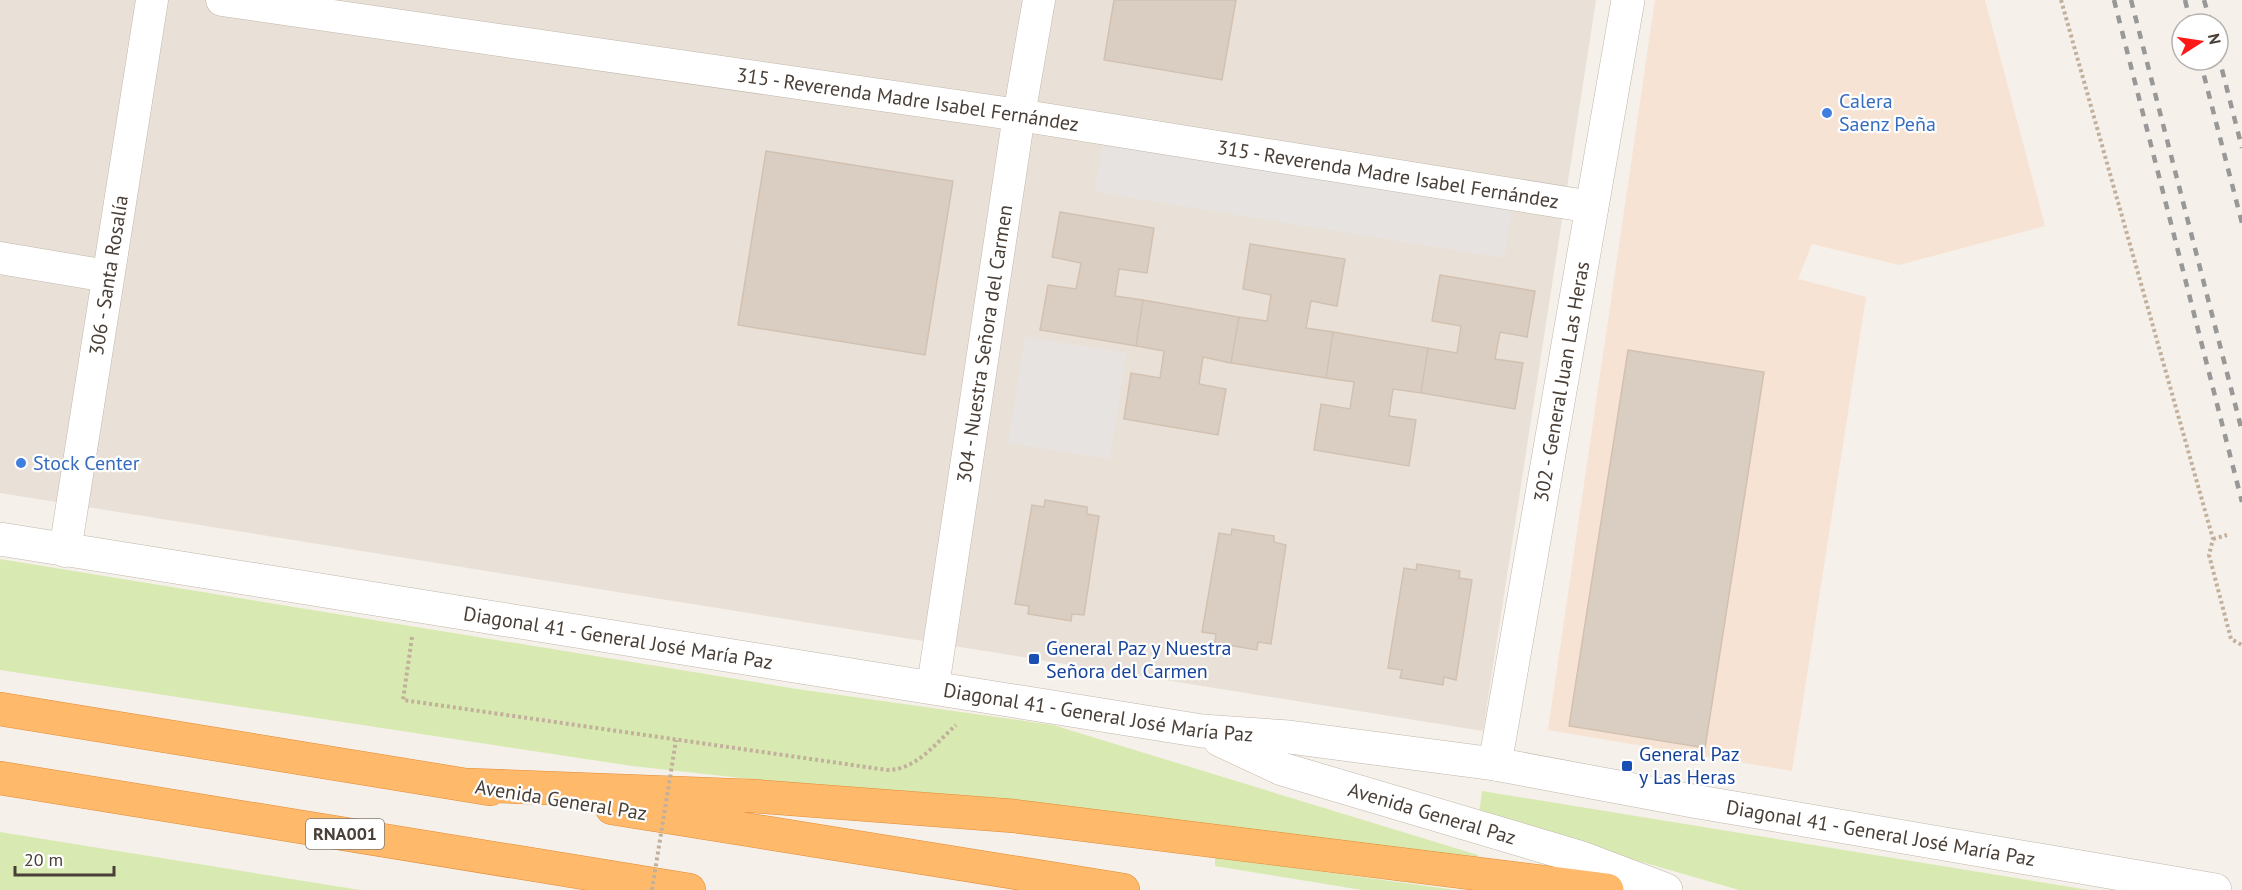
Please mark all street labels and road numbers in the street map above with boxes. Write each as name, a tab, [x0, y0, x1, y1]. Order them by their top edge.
street label: 315 - Reverenda Madre Isabel Fernández	[735, 61, 1081, 137]
street label: 315 - Reverenda Madre Isabel Fernández	[1215, 134, 1561, 214]
street label: 306 - Santa Rosalía	[83, 193, 134, 358]
street label: 304 - Nuestra Señora del Carmen	[951, 203, 1018, 485]
street label: 302 - General Juan Las Heras	[1528, 259, 1595, 504]
street label: Diagonal 41 - General José María Paz	[462, 600, 775, 675]
street label: Diagonal 41 - General José María Paz	[941, 677, 1254, 747]
street label: Avenida General Paz	[473, 774, 649, 826]
street label: Avenida General Paz	[1345, 776, 1519, 851]
street label: Diagonal 41 - General José María Paz	[1724, 794, 2037, 872]
road number: RNA001	[306, 819, 384, 849]

